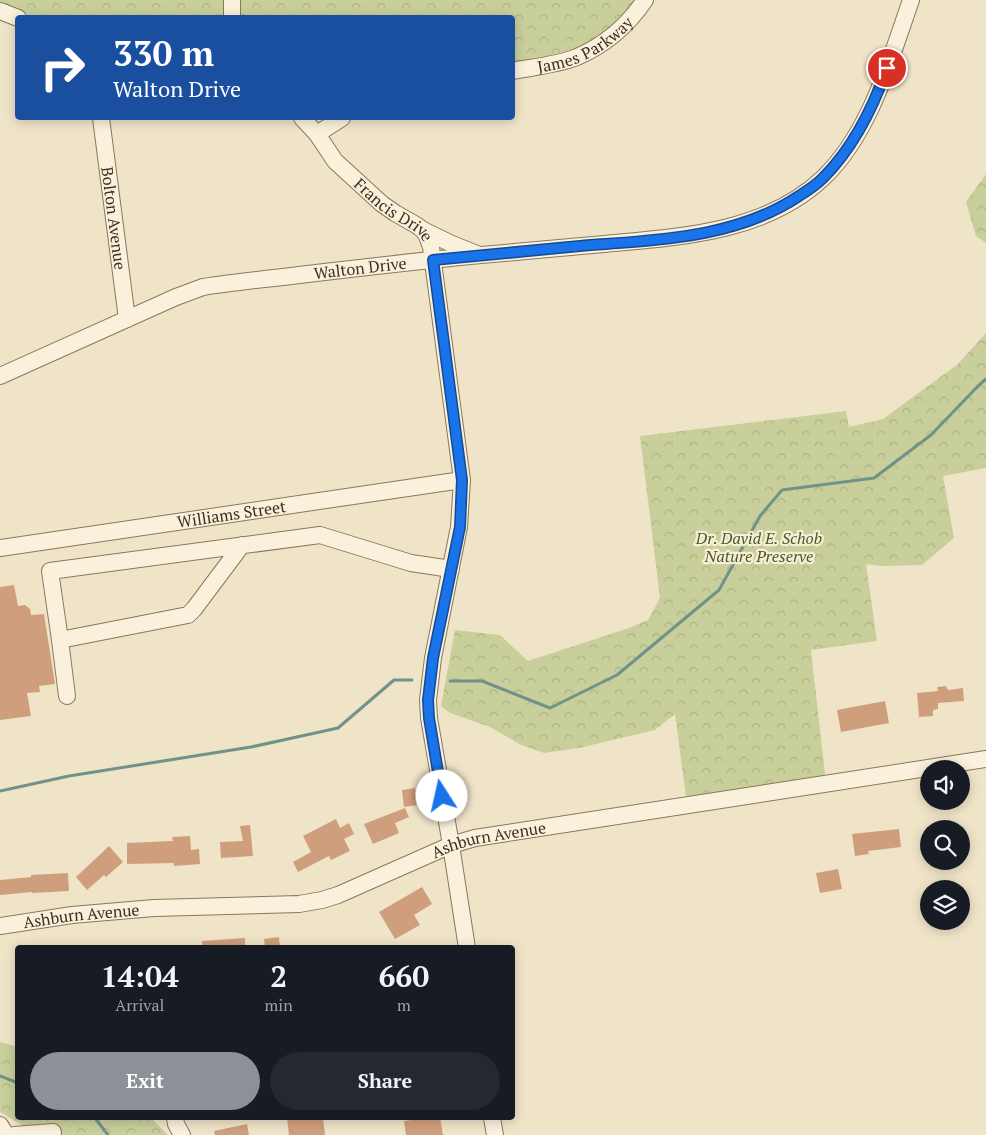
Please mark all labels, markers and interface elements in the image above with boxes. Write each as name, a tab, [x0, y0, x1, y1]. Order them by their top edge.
street label: James Parkway	[536, 11, 638, 78]
text: 330 m	[113, 30, 214, 76]
icon: right	[30, 35, 95, 100]
pin	[866, 47, 908, 89]
icon: arrive	[873, 54, 901, 82]
text: Walton Drive	[113, 74, 241, 103]
street label: Bolton Avenue	[96, 165, 132, 271]
street label: Francis Drive	[349, 173, 438, 245]
street label: Walton Drive	[313, 252, 408, 284]
street label: Williams Street	[176, 495, 287, 533]
park label: Dr. David E. Schob Nature Preserve	[695, 527, 822, 567]
map controls	[920, 760, 970, 930]
button: sound	[920, 760, 970, 810]
position arrow	[415, 769, 467, 821]
street label: Ashburn Avenue	[428, 816, 547, 863]
button: search	[920, 820, 970, 870]
button: layers	[920, 880, 970, 930]
street label: Ashburn Avenue	[22, 898, 140, 933]
text: 14:04	[101, 956, 179, 996]
text: 2	[270, 956, 287, 996]
text: 660	[378, 956, 429, 996]
text: Arrival	[115, 994, 164, 1016]
text: min	[265, 994, 293, 1016]
text: m	[397, 994, 411, 1016]
button: Exit	[30, 1052, 260, 1110]
button: Share	[270, 1052, 500, 1110]

